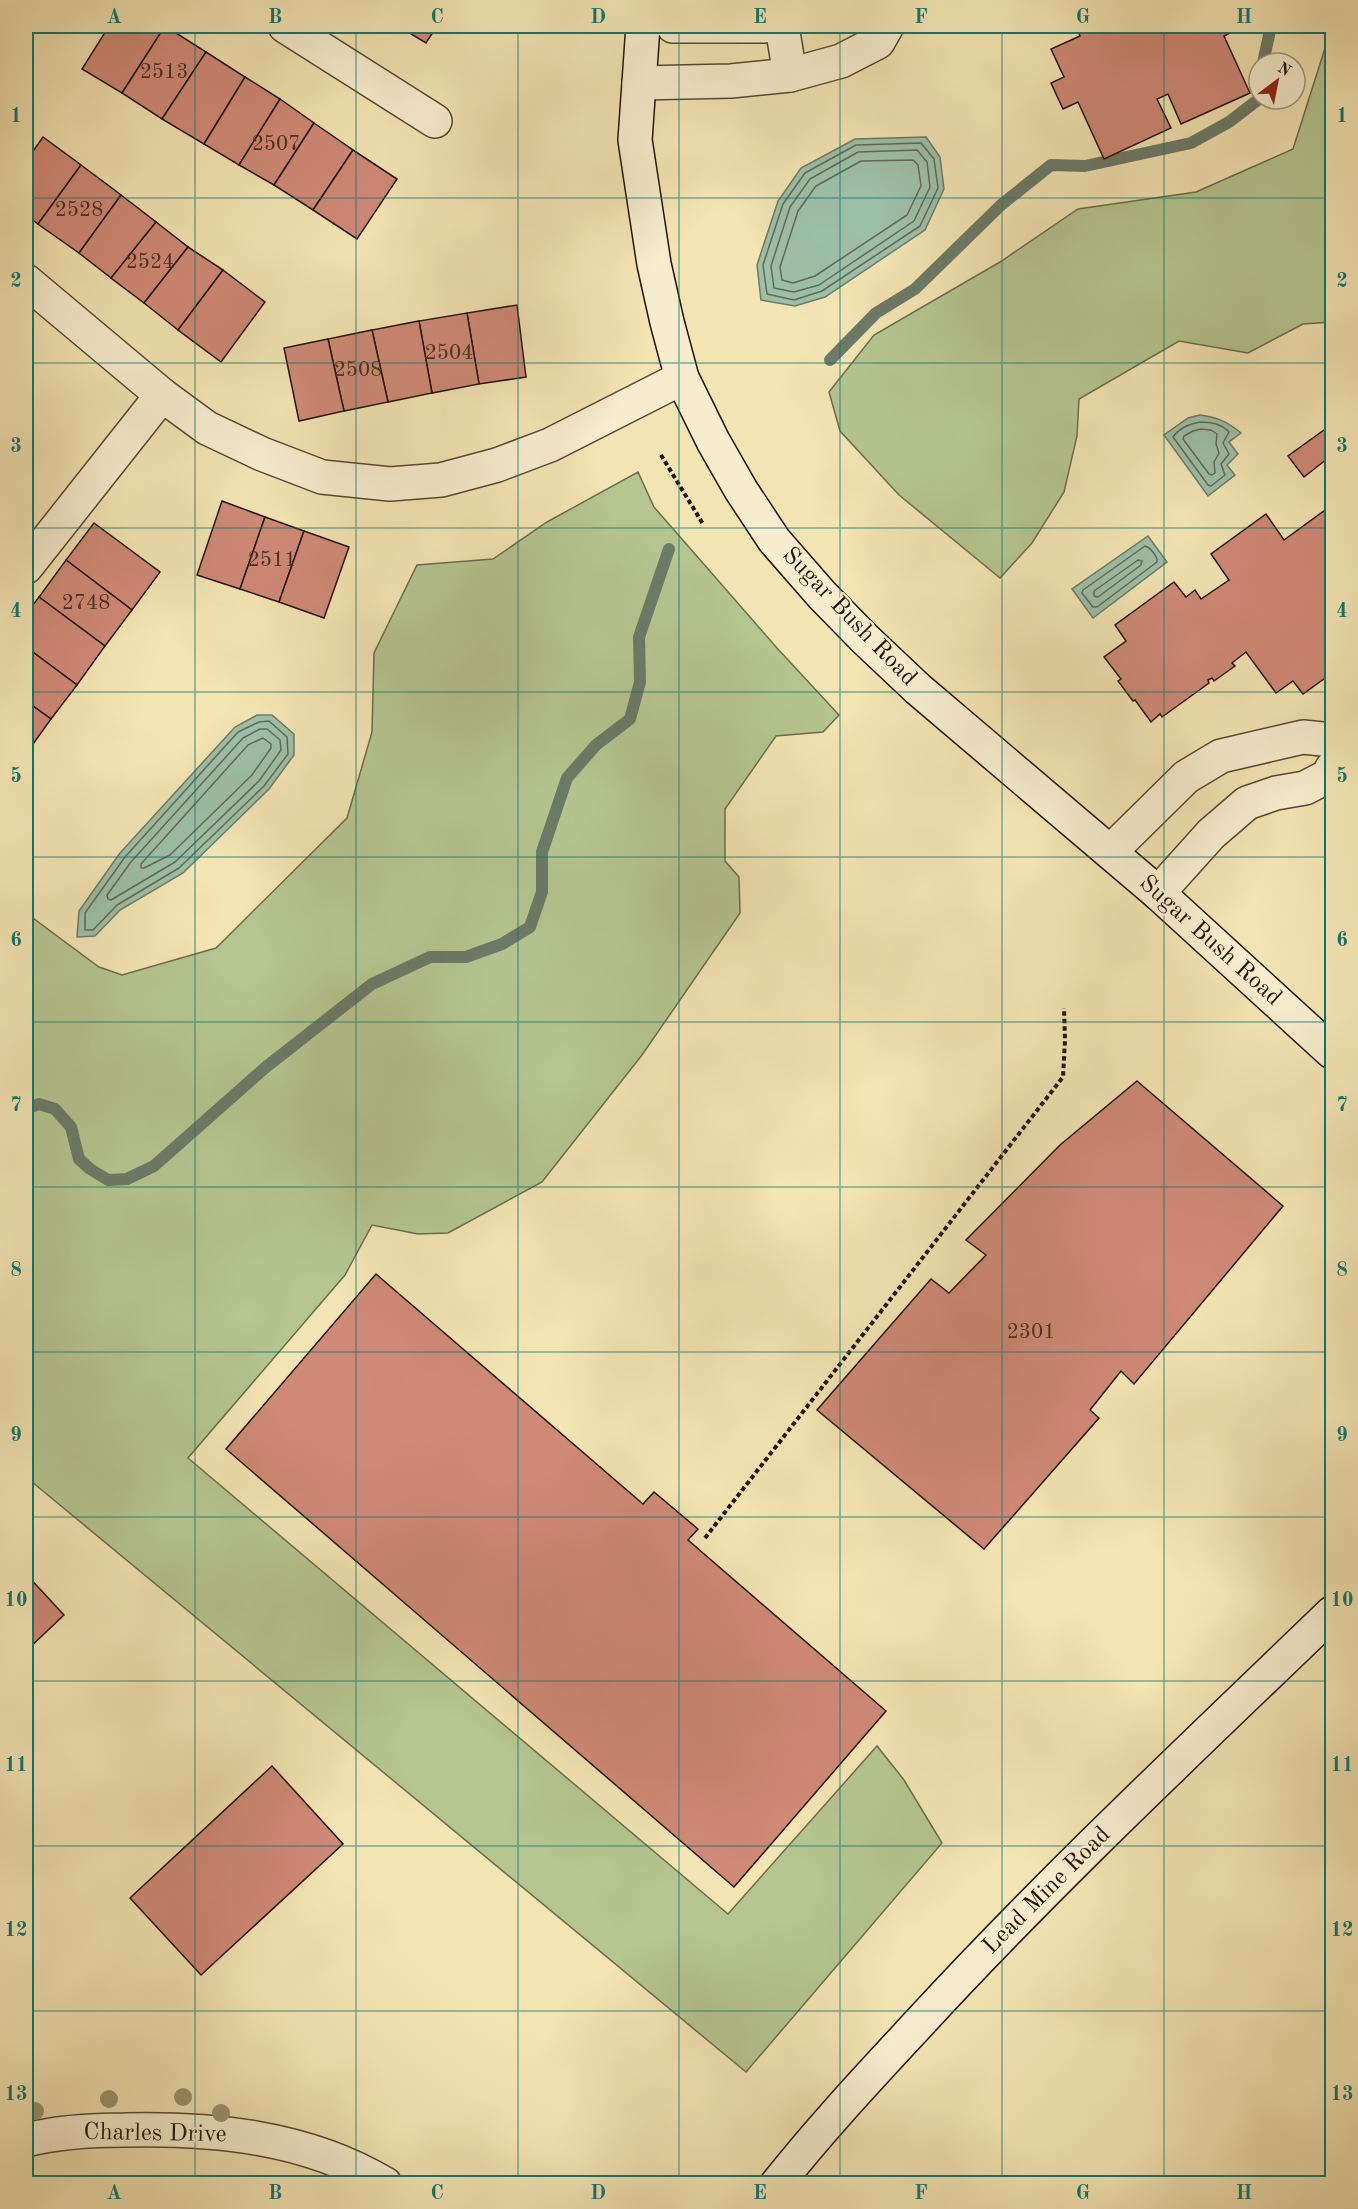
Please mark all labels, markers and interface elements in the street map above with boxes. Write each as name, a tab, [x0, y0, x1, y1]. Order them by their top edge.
text: A	[106, 8, 122, 28]
text: B	[268, 8, 282, 28]
text: C	[430, 8, 444, 28]
text: D	[590, 8, 606, 28]
text: E	[753, 8, 767, 28]
text: F	[914, 8, 928, 28]
text: G	[1076, 8, 1090, 28]
text: H	[1236, 8, 1252, 28]
north arrow	[1247, 51, 1307, 111]
text: N	[1274, 60, 1294, 80]
house number: 2513	[140, 62, 188, 83]
text: 1	[10, 107, 22, 127]
text: 1	[1336, 107, 1348, 127]
house number: 2507	[252, 134, 300, 155]
house number: 2528	[55, 200, 103, 221]
house number: 2524	[126, 252, 174, 273]
text: 2	[10, 272, 22, 292]
text: 2	[1336, 272, 1348, 292]
house number: 2504	[425, 343, 473, 364]
house number: 2508	[334, 360, 382, 381]
text: 3	[10, 437, 22, 457]
text: 3	[1336, 437, 1348, 457]
street label: Sugar Bush Road	[777, 543, 921, 691]
house number: 2511	[248, 550, 296, 571]
house number: 2748	[62, 593, 110, 614]
text: 4	[10, 602, 22, 622]
text: 4	[1336, 602, 1348, 622]
text: 5	[10, 766, 22, 787]
text: 5	[1336, 766, 1348, 787]
street label: Sugar Bush Road	[1134, 871, 1286, 1011]
text: 6	[10, 931, 22, 951]
text: 6	[1336, 931, 1348, 951]
text: 7	[10, 1096, 22, 1116]
text: 7	[1336, 1096, 1348, 1116]
text: 8	[10, 1261, 22, 1281]
text: 8	[1336, 1261, 1348, 1281]
house number: 2301	[1007, 1322, 1055, 1343]
text: 9	[10, 1426, 22, 1446]
text: 9	[1336, 1426, 1348, 1446]
text: 10	[4, 1591, 28, 1611]
text: 10	[1330, 1591, 1354, 1611]
text: 11	[4, 1756, 28, 1776]
text: 11	[1330, 1756, 1354, 1776]
street label: Lead Mine Road	[979, 1823, 1115, 1959]
text: 12	[4, 1921, 28, 1941]
text: 12	[1330, 1921, 1354, 1941]
text: 13	[4, 2085, 28, 2105]
text: 13	[1330, 2085, 1354, 2105]
street label: Charles Drive	[83, 2121, 227, 2147]
text: A	[106, 2184, 122, 2204]
text: B	[268, 2184, 282, 2204]
text: C	[430, 2184, 444, 2204]
text: D	[590, 2184, 606, 2204]
text: E	[753, 2184, 767, 2204]
text: F	[914, 2184, 928, 2204]
text: G	[1076, 2184, 1090, 2204]
text: H	[1236, 2184, 1252, 2204]

